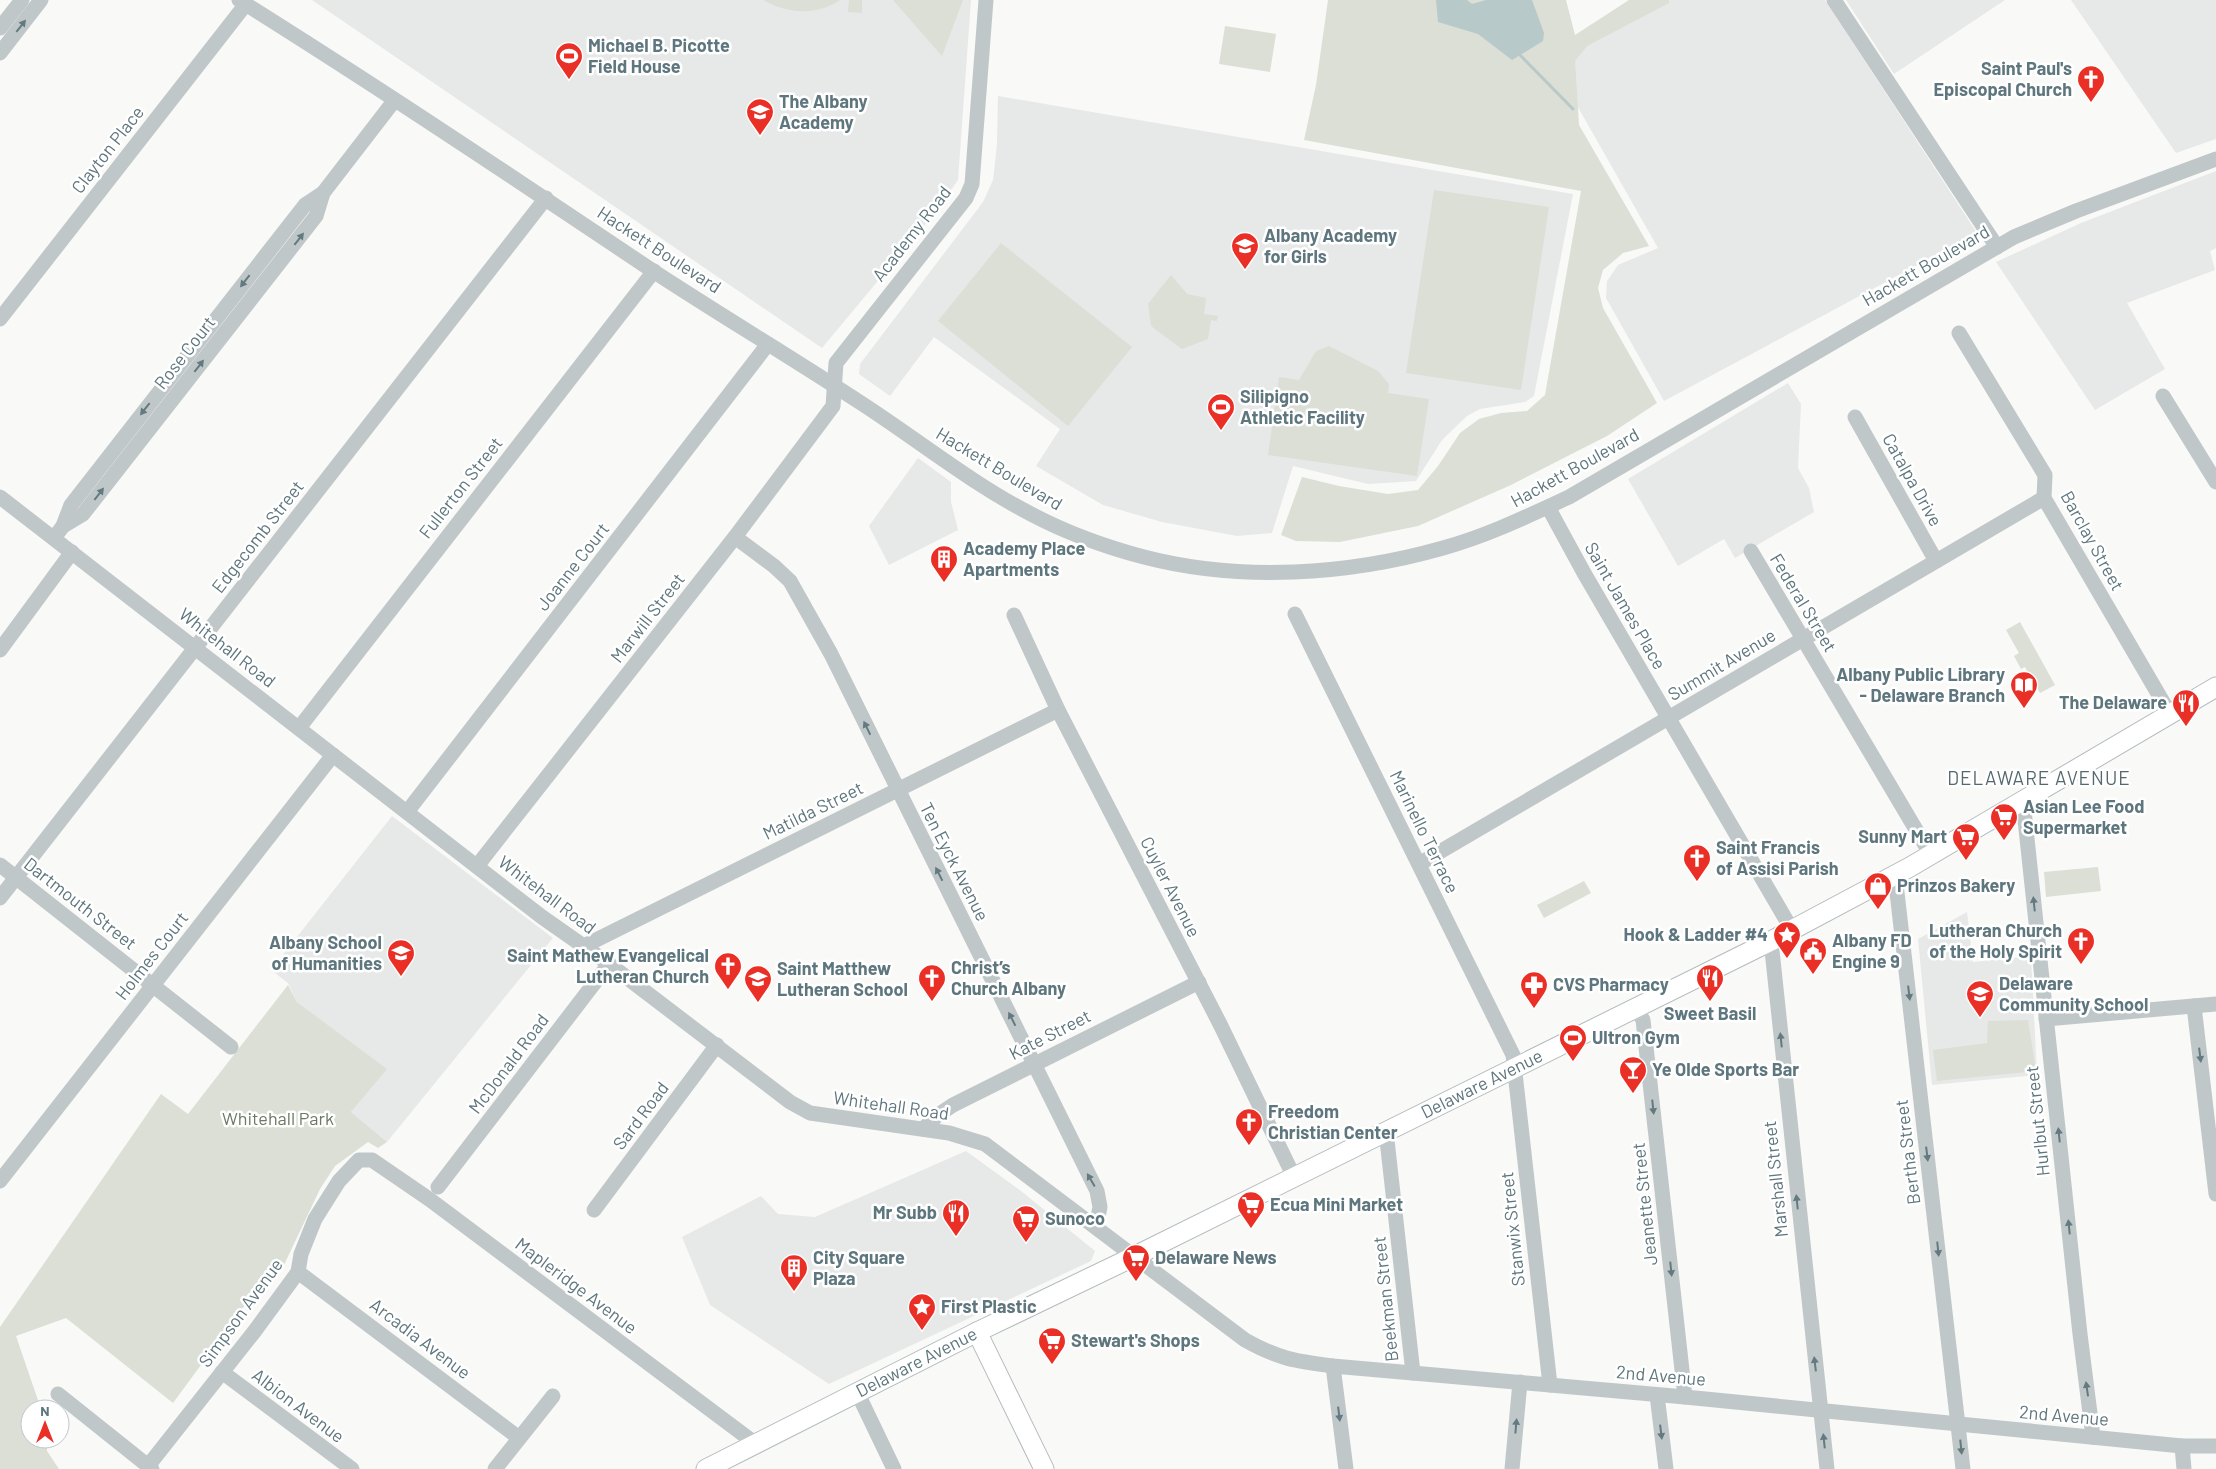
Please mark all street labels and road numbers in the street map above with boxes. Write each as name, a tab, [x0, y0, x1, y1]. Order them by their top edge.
street label: Clayton Place	[66, 101, 148, 197]
street label: Academy Road	[867, 181, 955, 286]
street label: Hackett Boulevard	[593, 201, 726, 297]
street label: Hackett Boulevard	[1858, 220, 1993, 310]
street label: Rose Court	[149, 312, 219, 393]
street label: Hackett Boulevard	[932, 422, 1067, 514]
street label: Hackett Boulevard	[1507, 423, 1642, 511]
street label: Catalpa Drive	[1878, 429, 1947, 530]
street label: Fullerton Street	[414, 432, 507, 543]
street label: Edgecomb Street	[207, 476, 308, 597]
street label: Barclay Street	[2056, 487, 2129, 594]
street label: Joanne Court	[531, 518, 613, 615]
street label: Saint James Place	[1581, 538, 1671, 673]
street label: Federal Street	[1766, 549, 1842, 656]
street label: Marwill Street	[605, 568, 689, 667]
street label: Whitehall Road	[175, 603, 280, 692]
street label: Summit Avenue	[1664, 623, 1779, 705]
street label: Marinello Terrace	[1386, 767, 1464, 897]
street label: Matilda Street	[759, 776, 866, 844]
street label: Ten Eyck Avenue	[916, 799, 994, 924]
street label: Cuyler Avenue	[1136, 833, 1206, 941]
street label: Whitehall Road	[494, 850, 601, 938]
street label: Dartmouth Street	[20, 852, 141, 954]
street label: Holmes Court	[110, 907, 192, 1004]
street label: Kate Street	[1005, 1004, 1094, 1064]
street label: McDonald Road	[463, 1009, 553, 1118]
street label: Delaware Avenue	[1417, 1044, 1546, 1123]
street label: Hurlbut Street	[2020, 1065, 2054, 1177]
street label: Sard Road	[608, 1077, 673, 1154]
street label: Whitehall Road	[832, 1086, 950, 1124]
street label: Bertha Street	[1890, 1098, 1924, 1206]
street label: Marshall Street	[1758, 1120, 1792, 1239]
street label: Jeanette Street	[1627, 1142, 1661, 1267]
street label: Stanwix Street	[1495, 1171, 1529, 1287]
street label: Mapleridge Avenue	[511, 1232, 642, 1338]
street label: Beekman Street	[1367, 1235, 1403, 1363]
street label: Simpson Avenue	[193, 1254, 287, 1371]
street label: Arcadia Avenue	[366, 1293, 475, 1383]
street label: Delaware Avenue	[852, 1322, 980, 1401]
street label: 2nd Avenue	[1615, 1360, 1707, 1390]
street label: Albion Avenue	[248, 1363, 349, 1447]
street label: 2nd Avenue	[2018, 1400, 2110, 1430]

